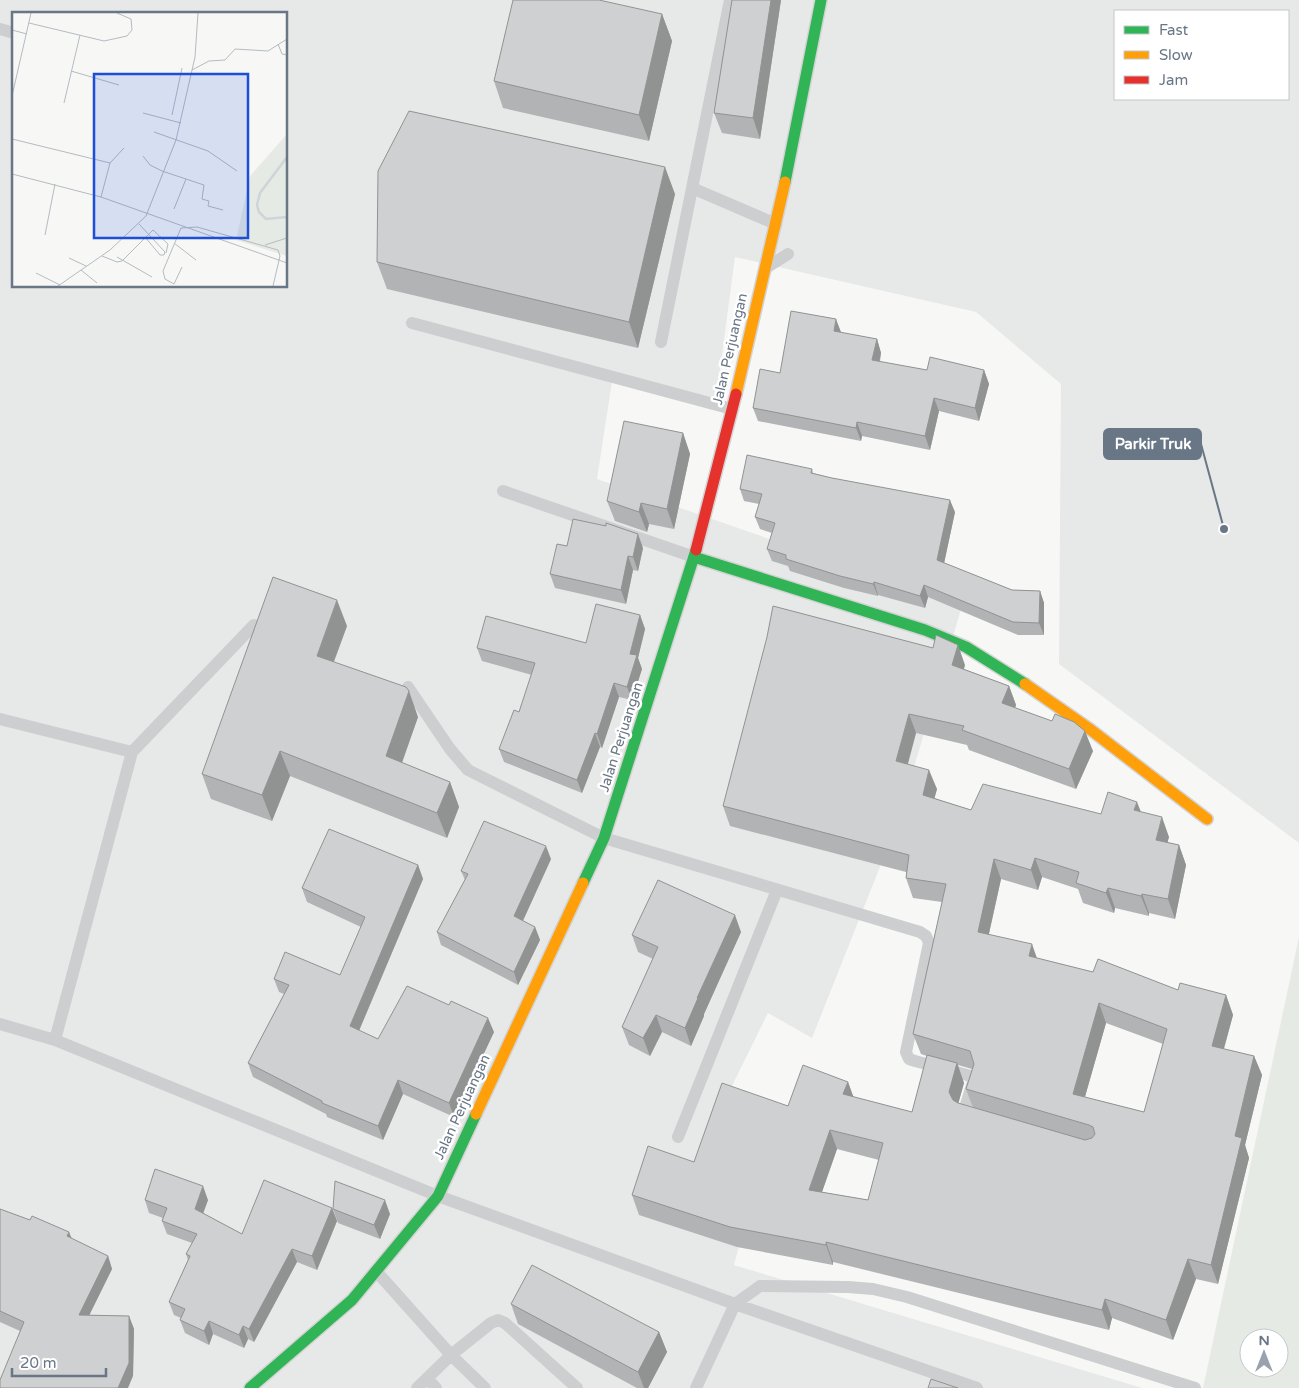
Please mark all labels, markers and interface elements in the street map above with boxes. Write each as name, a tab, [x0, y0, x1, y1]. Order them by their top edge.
legend	[1114, 10, 1289, 100]
inset map	[12, 12, 288, 288]
text: Fast	[1159, 21, 1189, 39]
text: Slow	[1159, 46, 1193, 64]
text: Jam	[1159, 71, 1188, 89]
street label: Jalan Perjuangan	[709, 291, 751, 407]
callout: Parkir Truk	[1104, 429, 1201, 459]
text: Parkir Truk	[1115, 435, 1191, 453]
street label: Jalan Perjuangan	[595, 680, 647, 794]
street label: Jalan Perjuangan	[430, 1052, 494, 1162]
north arrow	[1239, 1328, 1289, 1378]
text: N	[1258, 1332, 1270, 1349]
scale bar	[12, 1346, 106, 1378]
text: 20 m	[20, 1354, 57, 1372]

